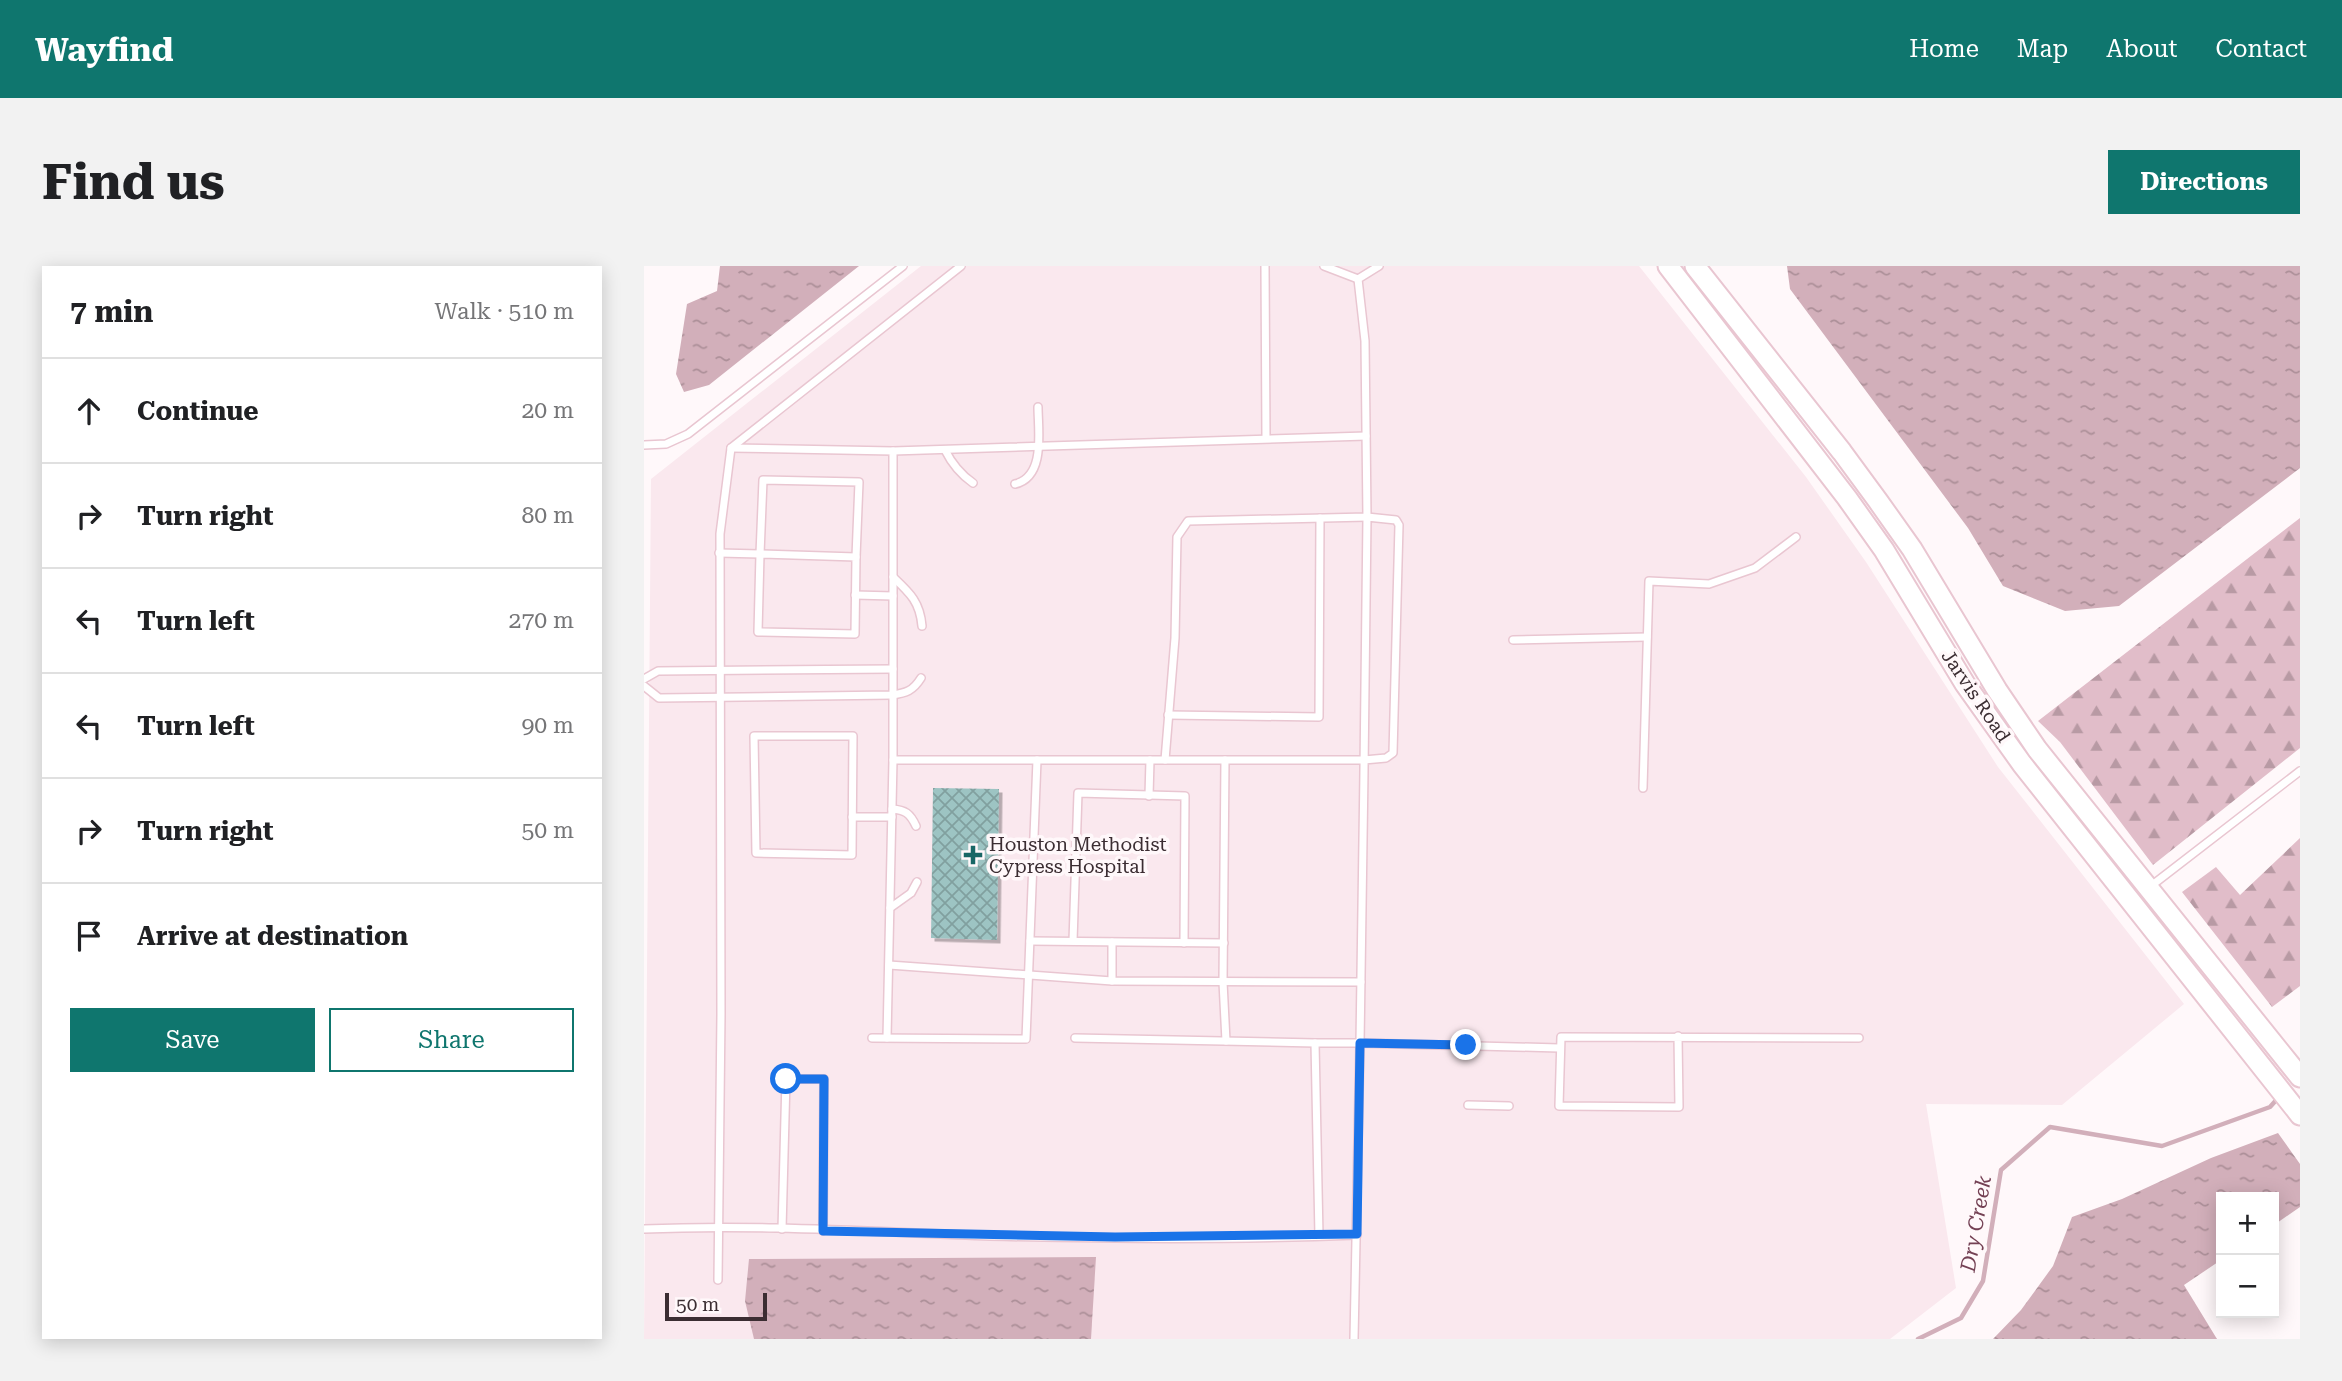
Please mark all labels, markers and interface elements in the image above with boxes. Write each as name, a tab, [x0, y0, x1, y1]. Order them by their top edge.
text: Wayfind	[35, 30, 174, 69]
text: Home	[1909, 35, 1979, 63]
text: Map	[2017, 35, 2068, 63]
text: About	[2106, 35, 2177, 63]
text: Contact	[2215, 35, 2307, 63]
button: Directions	[2108, 150, 2300, 214]
text: Find us	[42, 154, 225, 211]
text: 7 min	[70, 294, 153, 329]
text: Walk · 510 m	[435, 298, 574, 325]
icon: ahead	[70, 392, 108, 430]
text: Continue	[137, 396, 259, 426]
text: 20 m	[521, 397, 574, 424]
icon: right	[70, 497, 108, 535]
text: Turn right	[137, 501, 273, 531]
text: 80 m	[521, 502, 574, 529]
icon: left	[70, 602, 108, 640]
text: Turn left	[137, 606, 255, 636]
text: 270 m	[509, 607, 574, 634]
street label: Jarvis Road	[1937, 645, 2015, 747]
icon: left	[70, 707, 108, 745]
text: Turn left	[137, 711, 255, 741]
text: 90 m	[521, 712, 574, 739]
icon: right	[70, 812, 108, 850]
text: Turn right	[137, 816, 273, 846]
text: 50 m	[521, 817, 574, 844]
place label: Houston Methodist Cypress Hospital	[989, 833, 1167, 878]
marker: Houston Methodist Cypress Hospital	[963, 845, 983, 865]
icon: arrive	[70, 917, 108, 955]
text: Arrive at destination	[137, 921, 408, 951]
button: Save	[70, 1008, 315, 1072]
button: Share	[329, 1008, 574, 1072]
route end	[1450, 1029, 1481, 1060]
route start	[770, 1063, 801, 1094]
water label: Dry Creek	[1956, 1173, 1996, 1275]
map controls	[2216, 1192, 2279, 1318]
button: +	[2216, 1192, 2279, 1255]
button: −	[2216, 1255, 2279, 1318]
scale bar	[665, 1290, 766, 1322]
text: 50 m	[676, 1293, 719, 1316]

